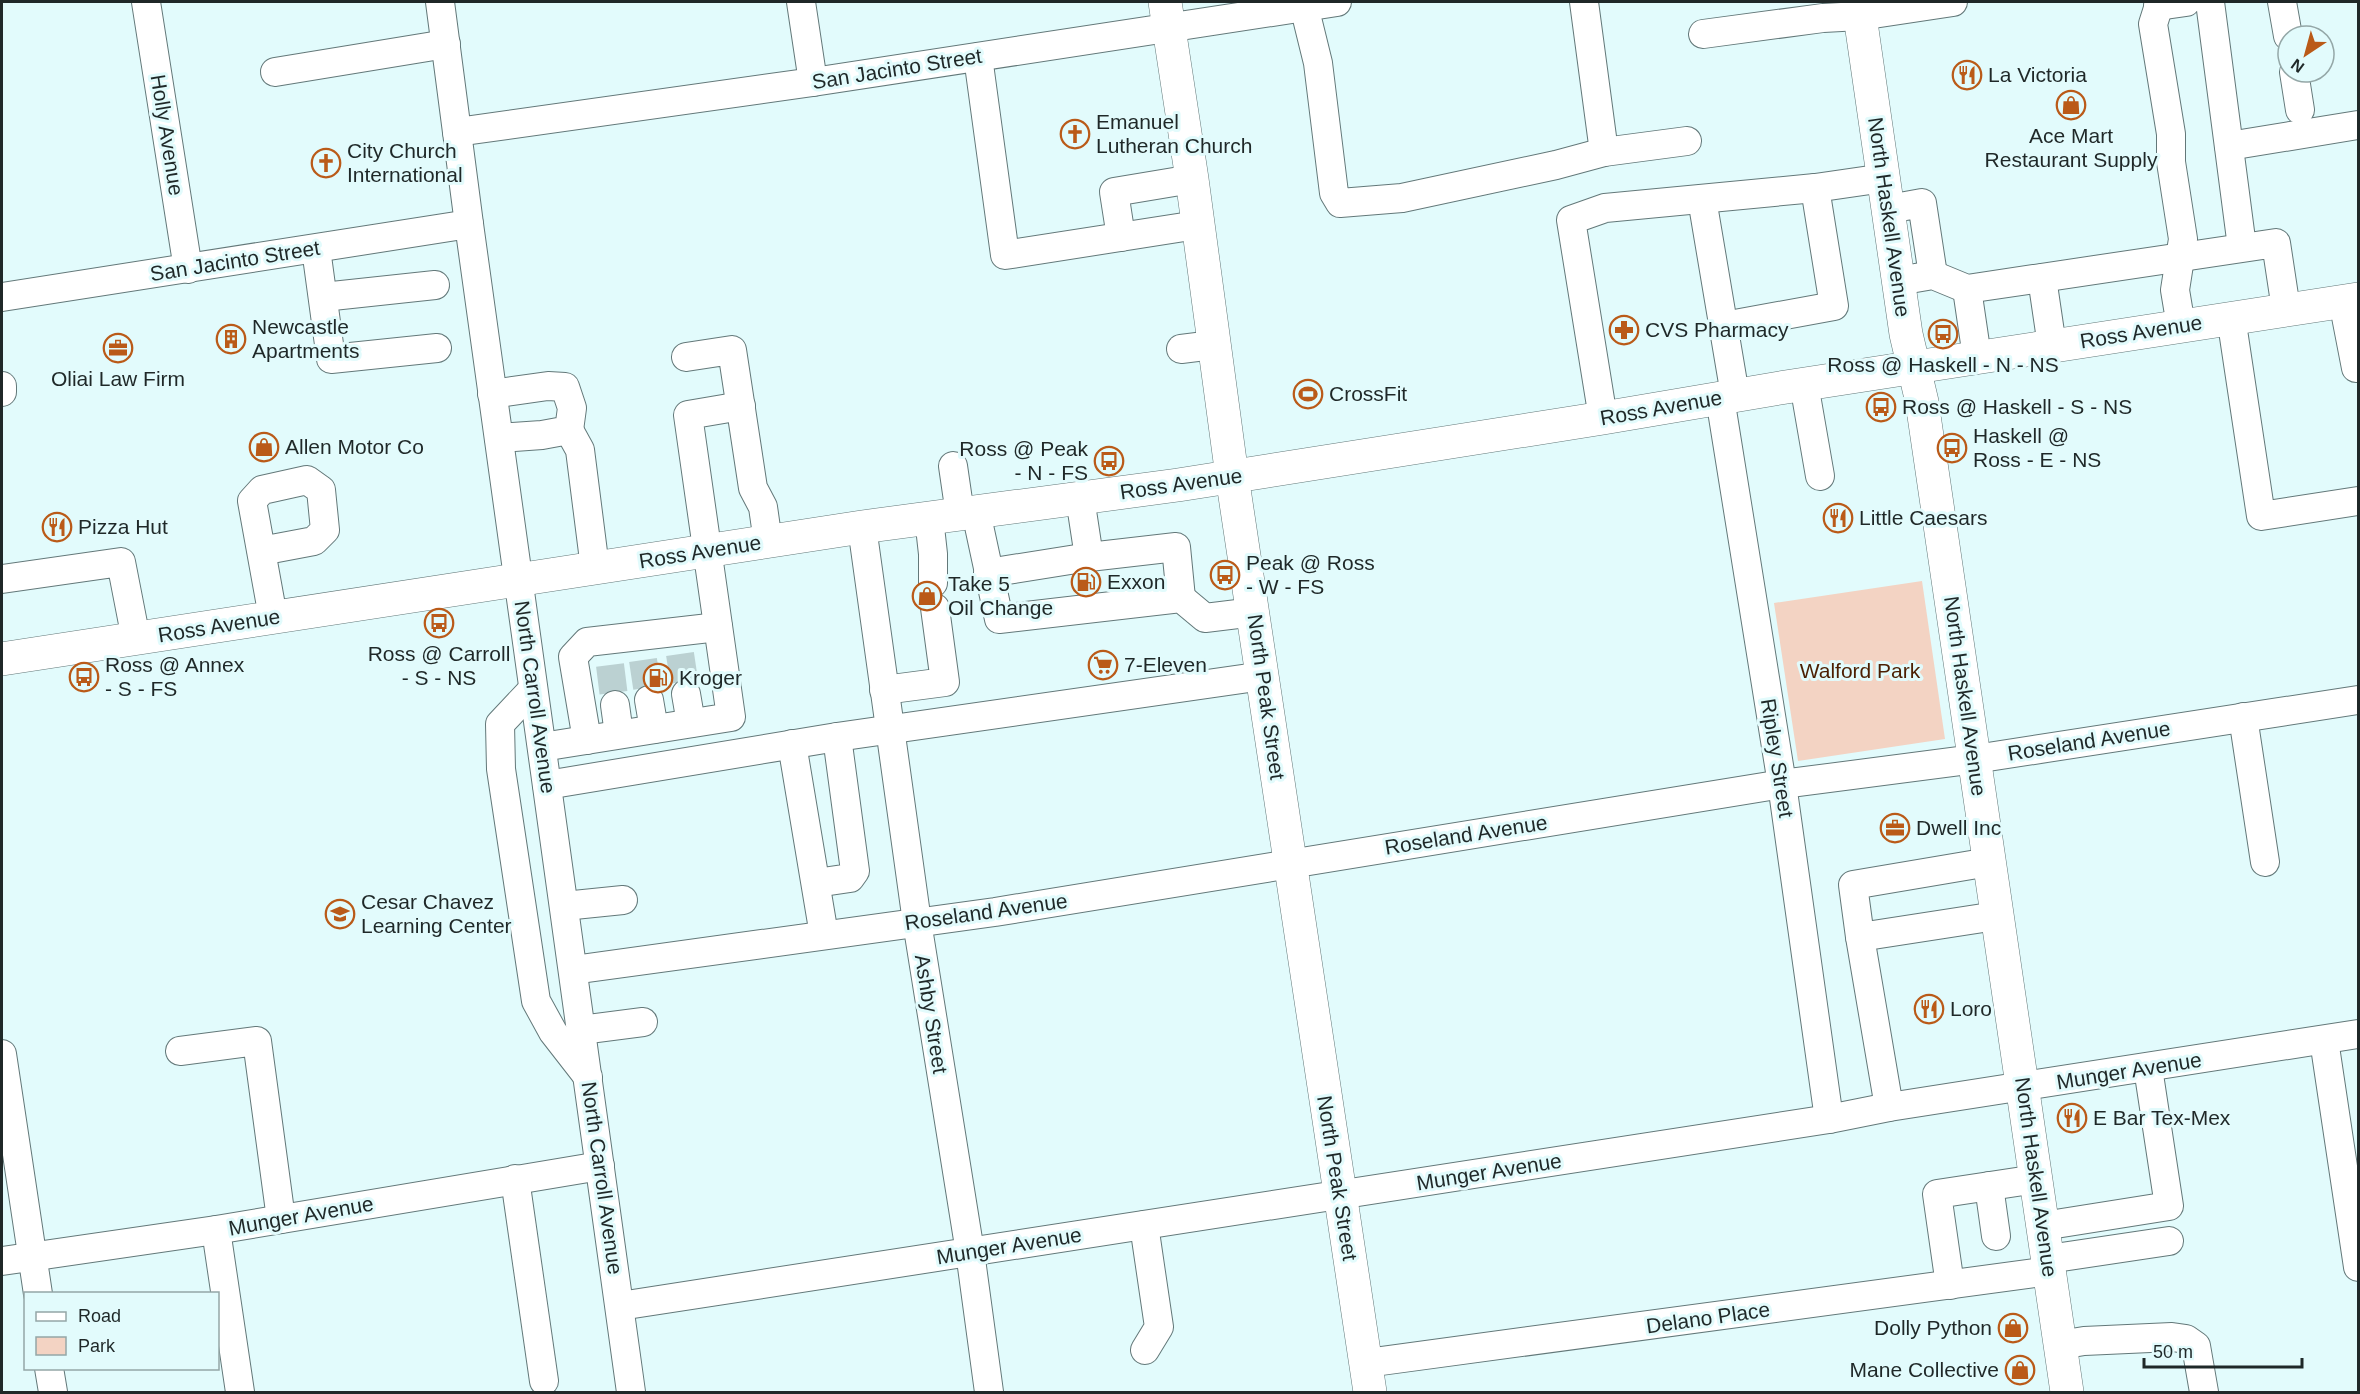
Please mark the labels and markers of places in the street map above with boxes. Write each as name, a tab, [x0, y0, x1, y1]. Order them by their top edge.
restaurant icon: La Victoria	[1951, 59, 1983, 91]
place label: La Victoria	[1988, 63, 2087, 86]
shop icon: Ace Mart Restaurant Supply	[2055, 89, 2087, 121]
place label: Emanuel Lutheran Church	[1096, 110, 1252, 157]
church icon: Emanuel Lutheran Church	[1059, 118, 1091, 150]
place label: Ace Mart Restaurant Supply	[1985, 124, 2158, 171]
place label: City Church International	[347, 139, 463, 186]
church icon: City Church International	[310, 147, 342, 179]
pharmacy icon: CVS Pharmacy	[1608, 314, 1640, 346]
place label: Newcastle Apartments	[252, 315, 359, 362]
place label: CVS Pharmacy	[1645, 318, 1789, 341]
bus stop icon: Ross @ Haskell - N - NS	[1927, 318, 1959, 350]
building icon: Newcastle Apartments	[215, 323, 247, 355]
office icon: Oliai Law Firm	[102, 332, 134, 364]
place label: Ross @ Haskell - N - NS	[1827, 353, 2059, 376]
place label: Oliai Law Firm	[51, 367, 185, 390]
sports icon: CrossFit	[1292, 378, 1324, 410]
place label: CrossFit	[1329, 382, 1407, 405]
bus stop icon: Ross @ Haskell - S - NS	[1865, 391, 1897, 423]
place label: Ross @ Haskell - S - NS	[1902, 395, 2132, 418]
place label: Haskell @ Ross - E - NS	[1973, 424, 2101, 471]
shop icon: Allen Motor Co	[248, 431, 280, 463]
bus stop icon: Haskell @ Ross - E - NS	[1936, 432, 1968, 464]
place label: Allen Motor Co	[285, 435, 424, 458]
place label: Ross @ Peak - N - FS	[959, 437, 1088, 484]
bus stop icon: Ross @ Peak - N - FS	[1093, 445, 1125, 477]
restaurant icon: Little Caesars	[1822, 502, 1854, 534]
place label: Little Caesars	[1859, 506, 1987, 529]
restaurant icon: Pizza Hut	[41, 511, 73, 543]
place label: Pizza Hut	[78, 515, 168, 538]
place label: Peak @ Ross - W - FS	[1246, 551, 1375, 598]
bus stop icon: Peak @ Ross - W - FS	[1209, 559, 1241, 591]
fuel station icon: Exxon	[1070, 566, 1102, 598]
place label: Exxon	[1107, 570, 1165, 593]
place label: Take 5 Oil Change	[948, 572, 1053, 619]
shop icon: Take 5 Oil Change	[911, 580, 943, 612]
bus stop icon: Ross @ Carroll - S - NS	[423, 607, 455, 639]
place label: Ross @ Carroll - S - NS	[368, 642, 510, 689]
supermarket icon: 7-Eleven	[1087, 649, 1119, 681]
place label: Ross @ Annex - S - FS	[105, 653, 245, 700]
place label: 7-Eleven	[1124, 653, 1207, 676]
bus stop icon: Ross @ Annex - S - FS	[68, 661, 100, 693]
fuel station icon: Kroger	[642, 662, 674, 694]
place label: Kroger	[679, 666, 742, 689]
office icon: Dwell Inc	[1879, 812, 1911, 844]
place label: Dwell Inc	[1916, 816, 2001, 839]
place label: Cesar Chavez Learning Center	[361, 890, 512, 937]
school or university icon: Cesar Chavez Learning Center	[324, 898, 356, 930]
restaurant icon: Loro	[1913, 993, 1945, 1025]
place label: Loro	[1950, 997, 1992, 1020]
restaurant icon: E Bar Tex-Mex	[2056, 1102, 2088, 1134]
place label: E Bar Tex-Mex	[2093, 1106, 2231, 1129]
shop icon: Dolly Python	[1997, 1312, 2029, 1344]
place label: Dolly Python	[1874, 1316, 1992, 1339]
shop icon: Mane Collective	[2004, 1354, 2036, 1386]
place label: Mane Collective	[1850, 1358, 1999, 1381]

